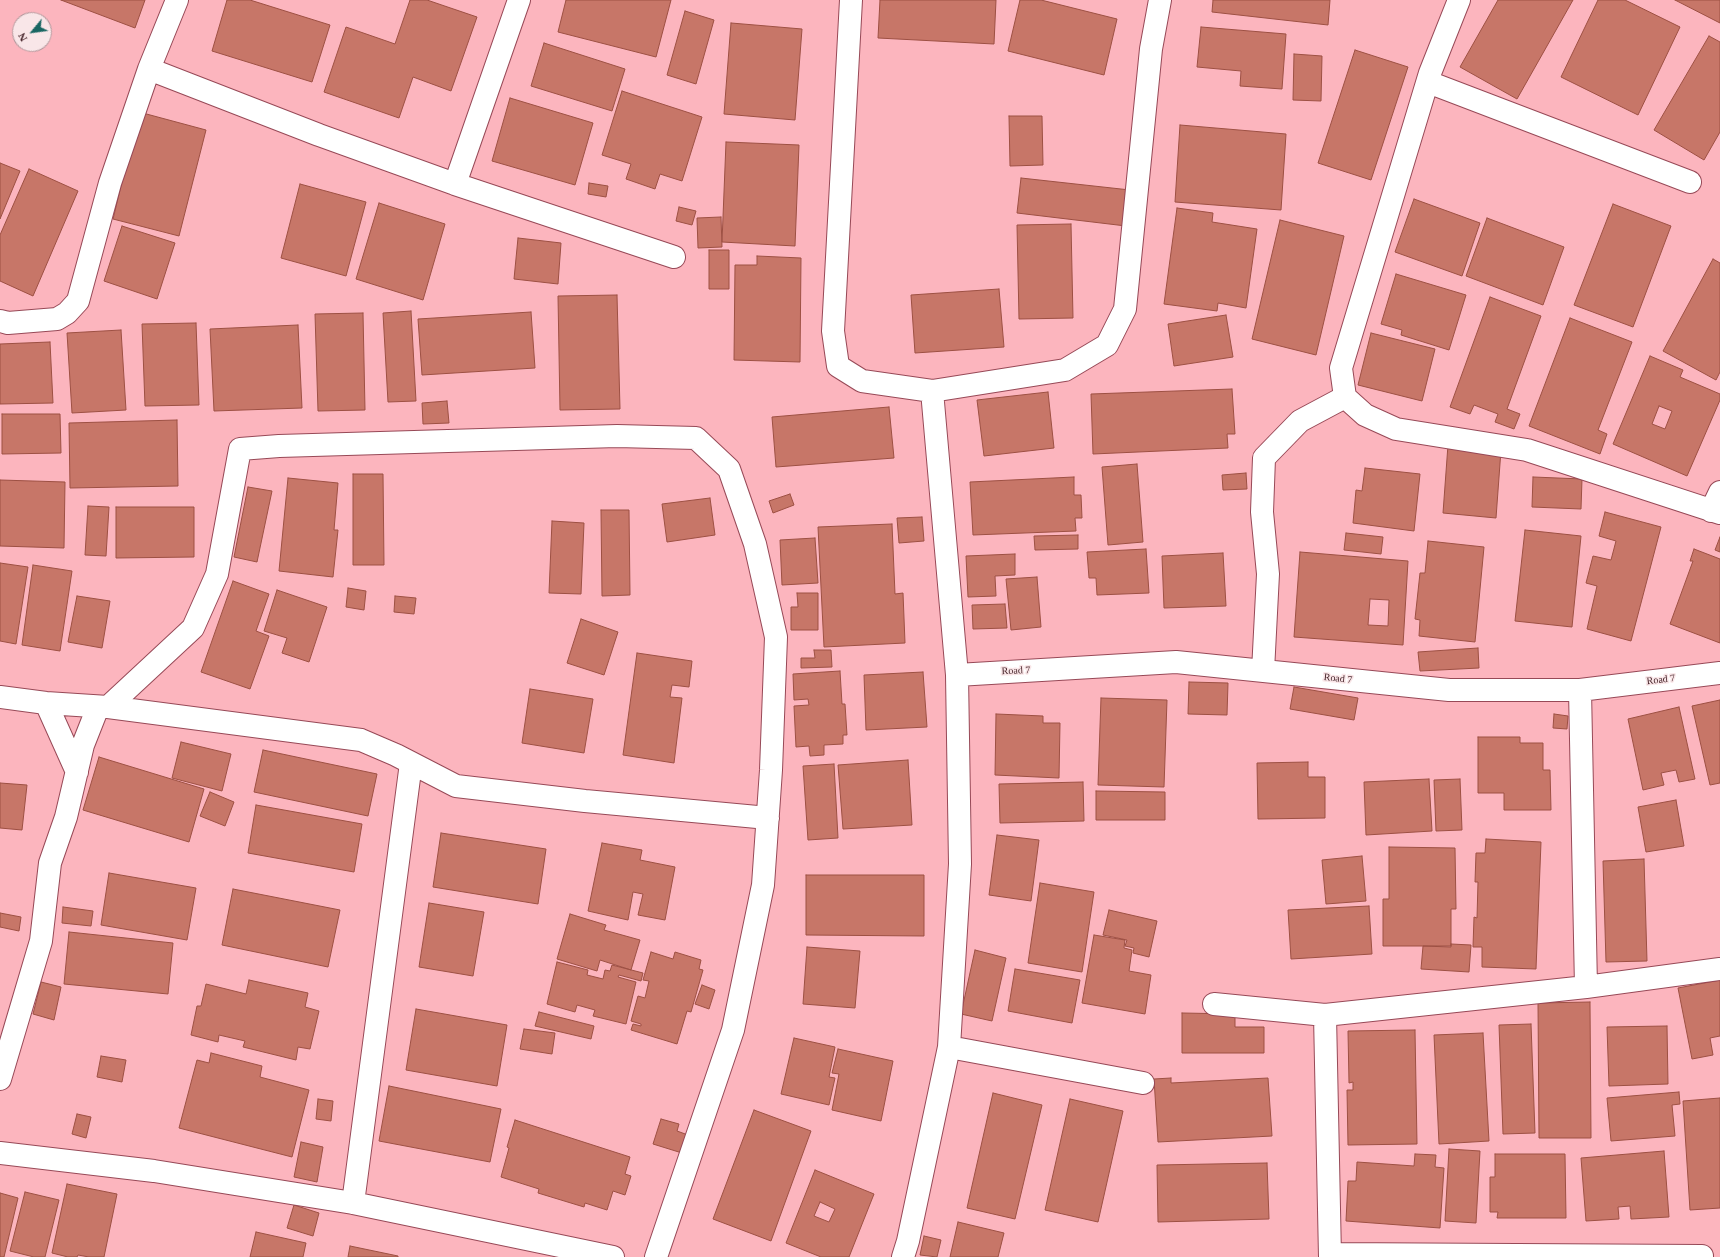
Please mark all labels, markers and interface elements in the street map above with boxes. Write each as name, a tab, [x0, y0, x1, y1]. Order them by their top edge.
north arrow	[12, 12, 52, 52]
text: N	[15, 31, 30, 44]
street label: Road 7	[1001, 664, 1031, 678]
street label: Road 7	[1323, 672, 1353, 686]
street label: Road 7	[1646, 672, 1676, 688]

